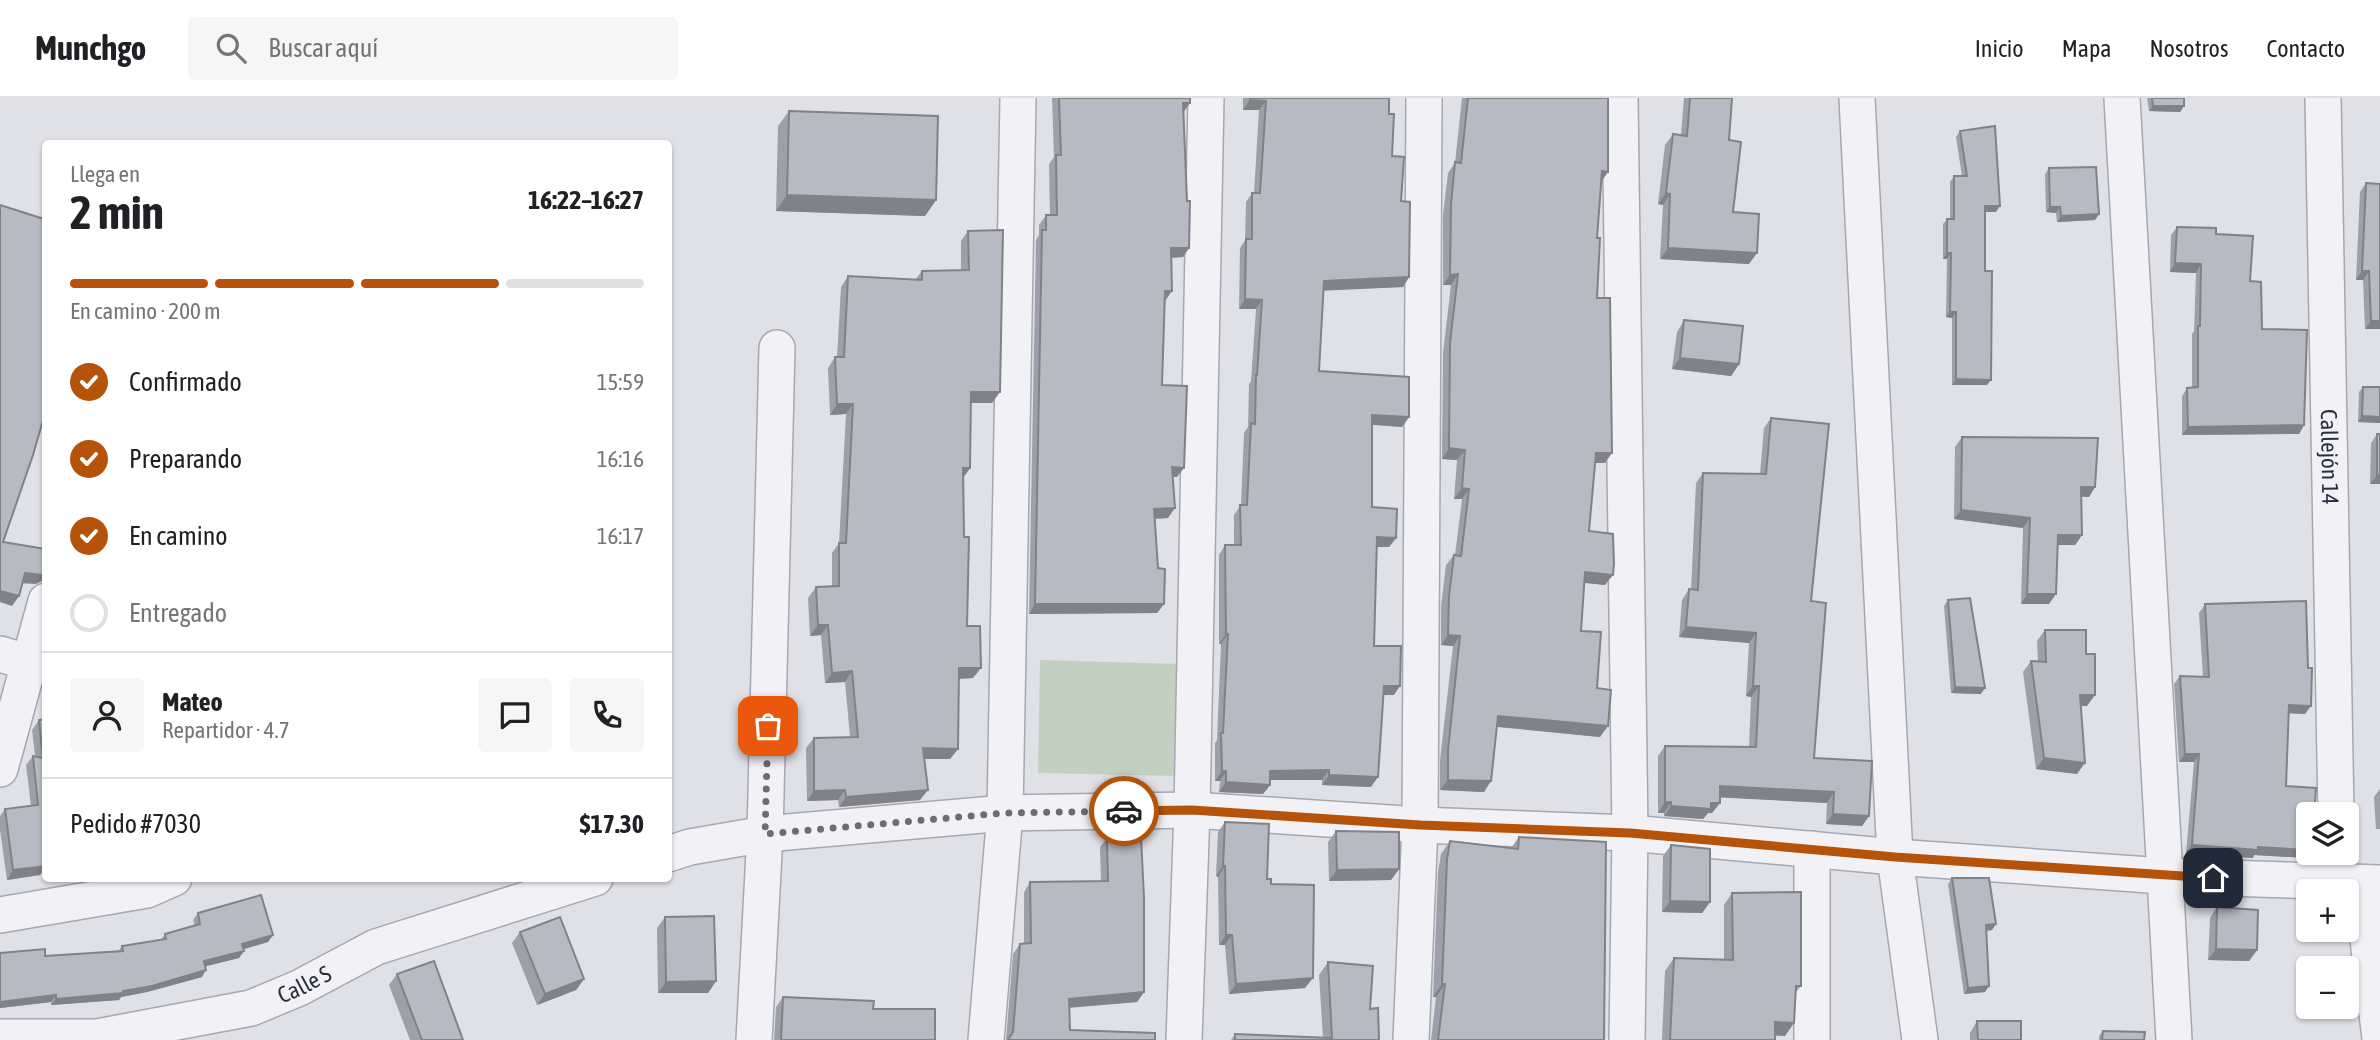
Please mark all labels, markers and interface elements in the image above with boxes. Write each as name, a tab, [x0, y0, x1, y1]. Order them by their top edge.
search box	[188, 17, 678, 80]
text: Munchgo	[35, 29, 146, 67]
icon: search	[212, 29, 250, 67]
text: Buscar aquí	[268, 33, 378, 63]
text: Inicio	[1975, 35, 2024, 62]
text: Mapa	[2062, 35, 2111, 62]
text: Nosotros	[2149, 35, 2228, 62]
text: Contacto	[2266, 35, 2345, 62]
text: Llega en	[70, 161, 140, 187]
text: 16:22–16:27	[528, 185, 644, 215]
text: 2 min	[70, 186, 164, 239]
text: En camino · 200 m	[70, 298, 221, 324]
icon: check	[70, 363, 108, 401]
text: Confirmado	[129, 367, 242, 397]
text: 15:59	[597, 369, 644, 395]
street label: Callejón 14	[2316, 409, 2343, 505]
icon: check	[70, 440, 108, 478]
text: Preparando	[129, 444, 242, 474]
text: 16:16	[597, 446, 644, 472]
icon: check	[70, 517, 108, 555]
text: En camino	[129, 521, 228, 551]
text: 16:17	[597, 523, 644, 549]
text: Entregado	[129, 598, 227, 628]
button: person	[70, 678, 144, 752]
button: chat	[478, 678, 552, 752]
button: phone	[570, 678, 644, 752]
text: Mateo	[162, 687, 223, 717]
pin	[738, 696, 798, 756]
icon: bag	[749, 707, 787, 745]
text: Repartidor · 4.7	[162, 717, 289, 743]
courier	[1089, 776, 1159, 846]
icon: car	[1105, 792, 1143, 830]
map controls	[2296, 802, 2359, 1019]
button: layers	[2296, 802, 2359, 865]
text: Pedido #7030	[70, 809, 201, 839]
text: $17.30	[580, 809, 644, 839]
pin	[2183, 848, 2243, 908]
icon: home	[2194, 859, 2232, 897]
button: +	[2296, 879, 2359, 942]
button: −	[2296, 956, 2359, 1019]
street label: Calle S	[274, 960, 336, 1008]

